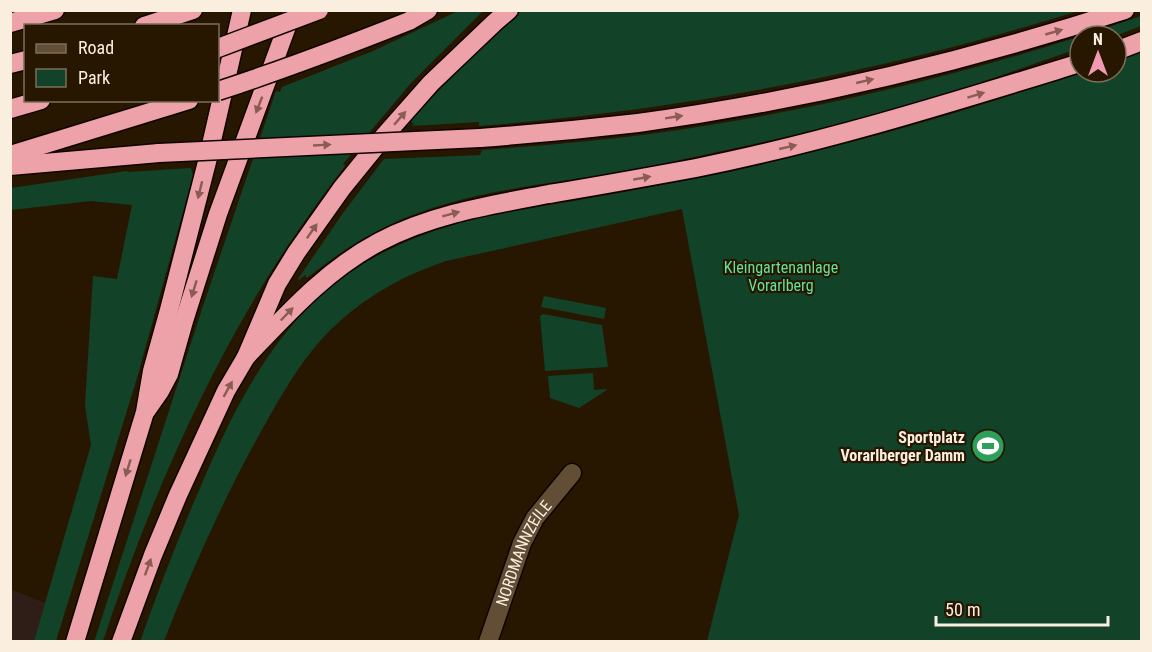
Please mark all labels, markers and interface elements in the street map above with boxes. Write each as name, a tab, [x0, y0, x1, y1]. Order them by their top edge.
legend	[24, 24, 219, 102]
north arrow	[1068, 24, 1128, 84]
one-way arrow	[1045, 26, 1063, 36]
text: N	[1093, 30, 1103, 49]
text: Road	[78, 37, 114, 58]
text: Park	[78, 67, 110, 88]
one-way arrow	[856, 75, 874, 85]
one-way arrow	[967, 90, 985, 99]
one-way arrow	[254, 96, 264, 114]
one-way arrow	[393, 111, 406, 126]
one-way arrow	[664, 112, 683, 121]
one-way arrow	[313, 141, 332, 150]
one-way arrow	[778, 142, 797, 152]
one-way arrow	[633, 173, 652, 182]
one-way arrow	[195, 181, 205, 199]
one-way arrow	[442, 209, 460, 219]
one-way arrow	[306, 223, 318, 239]
park label: Kleingartenanlage Vorarlberg	[724, 258, 838, 295]
one-way arrow	[189, 280, 198, 298]
one-way arrow	[279, 308, 293, 322]
one-way arrow	[223, 380, 233, 397]
place label: Sportplatz Vorarlberger Damm	[840, 428, 965, 465]
sports icon: Sportplatz Vorarlberger Damm	[970, 428, 1006, 464]
one-way arrow	[123, 459, 132, 477]
street label: NORDMANNZEILE	[492, 496, 555, 608]
one-way arrow	[144, 558, 154, 576]
scale bar	[936, 589, 1108, 627]
text: 50 m	[945, 599, 980, 620]

